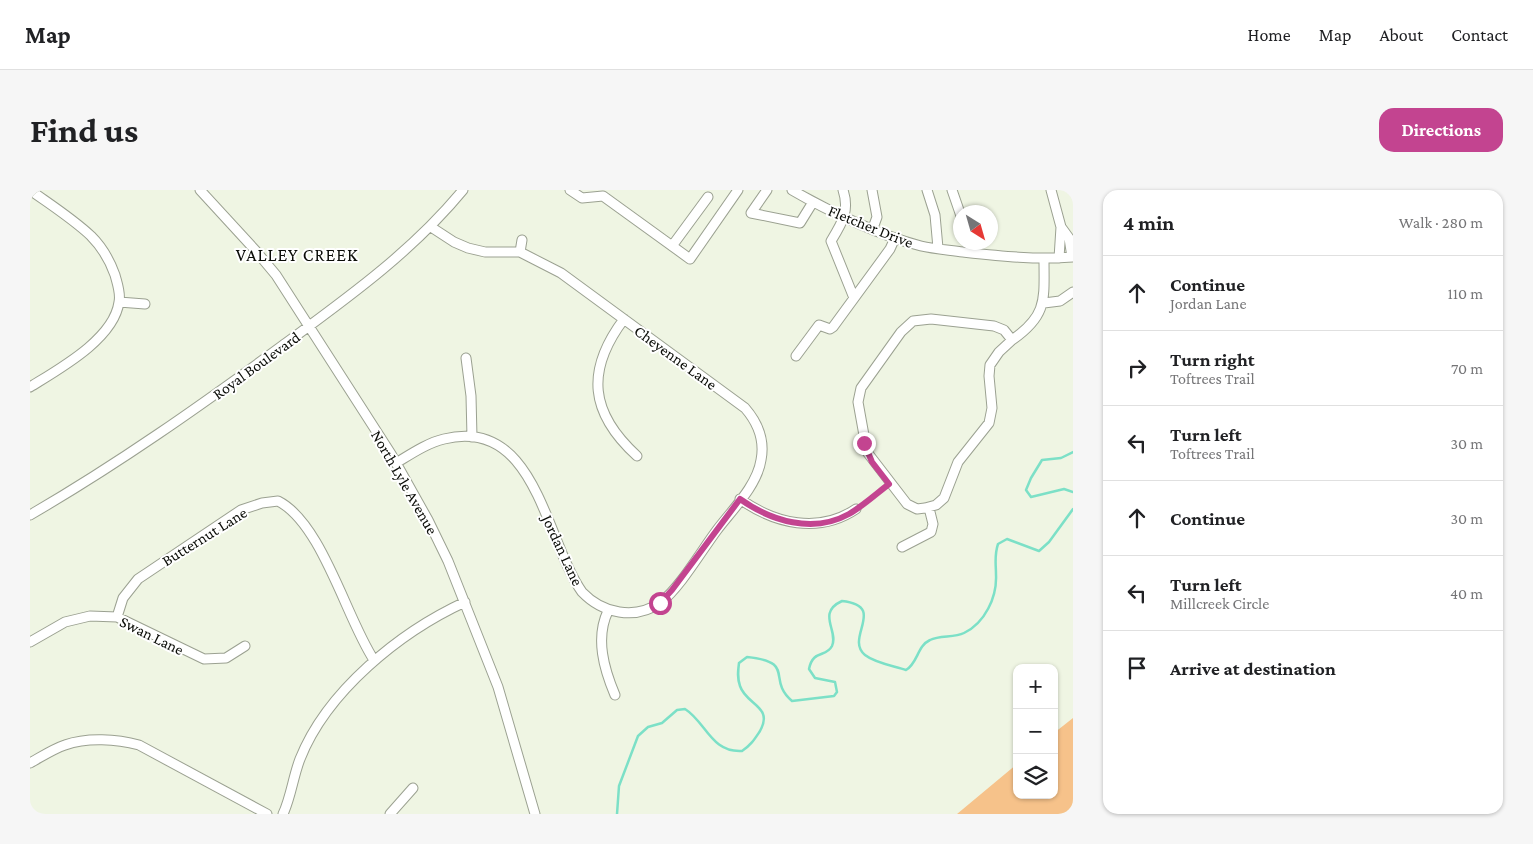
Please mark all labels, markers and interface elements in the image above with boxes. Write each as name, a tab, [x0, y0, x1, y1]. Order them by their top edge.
text: Map	[25, 21, 71, 48]
text: Home	[1248, 25, 1291, 45]
text: Map	[1319, 25, 1351, 45]
text: About	[1379, 25, 1423, 45]
text: Contact	[1451, 25, 1508, 45]
button: Directions	[1379, 108, 1503, 152]
text: Find us	[30, 111, 138, 150]
street label: Fletcher Drive	[826, 202, 916, 251]
north arrow	[953, 205, 998, 250]
text: 4 min	[1123, 211, 1174, 235]
text: Walk · 280 m	[1399, 214, 1483, 231]
district label: VALLEY CREEK	[236, 245, 358, 265]
text: Continue	[1170, 274, 1245, 295]
icon: ahead	[1123, 279, 1151, 307]
text: 110 m	[1447, 285, 1483, 302]
text: Jordan Lane	[1170, 295, 1246, 312]
street label: Cheyenne Lane	[631, 322, 720, 394]
street label: Royal Boulevard	[210, 328, 304, 403]
text: Turn right	[1170, 349, 1255, 370]
icon: right	[1123, 354, 1151, 382]
text: 70 m	[1451, 360, 1483, 377]
text: Toftrees Trail	[1170, 370, 1255, 387]
text: Turn left	[1170, 424, 1242, 445]
street label: North Lyle Avenue	[367, 427, 441, 538]
icon: left	[1123, 429, 1151, 457]
route end	[853, 432, 876, 455]
text: 30 m	[1451, 435, 1483, 452]
text: Toftrees Trail	[1170, 445, 1255, 462]
street label: Butternut Lane	[159, 504, 250, 569]
icon: ahead	[1123, 504, 1151, 532]
text: Continue	[1170, 508, 1245, 529]
street label: Jordan Lane	[537, 510, 586, 589]
text: 30 m	[1451, 510, 1483, 527]
text: Turn left	[1170, 574, 1242, 595]
icon: left	[1123, 579, 1151, 607]
text: 40 m	[1450, 585, 1483, 602]
route start	[649, 592, 672, 615]
text: Millcreek Circle	[1170, 595, 1269, 612]
street label: Swan Lane	[117, 613, 187, 658]
icon: arrive	[1123, 654, 1151, 682]
text: Arrive at destination	[1170, 658, 1336, 679]
map controls	[1013, 664, 1058, 799]
button: +	[1013, 664, 1058, 709]
button: −	[1013, 709, 1058, 754]
button: layers	[1013, 754, 1058, 799]

